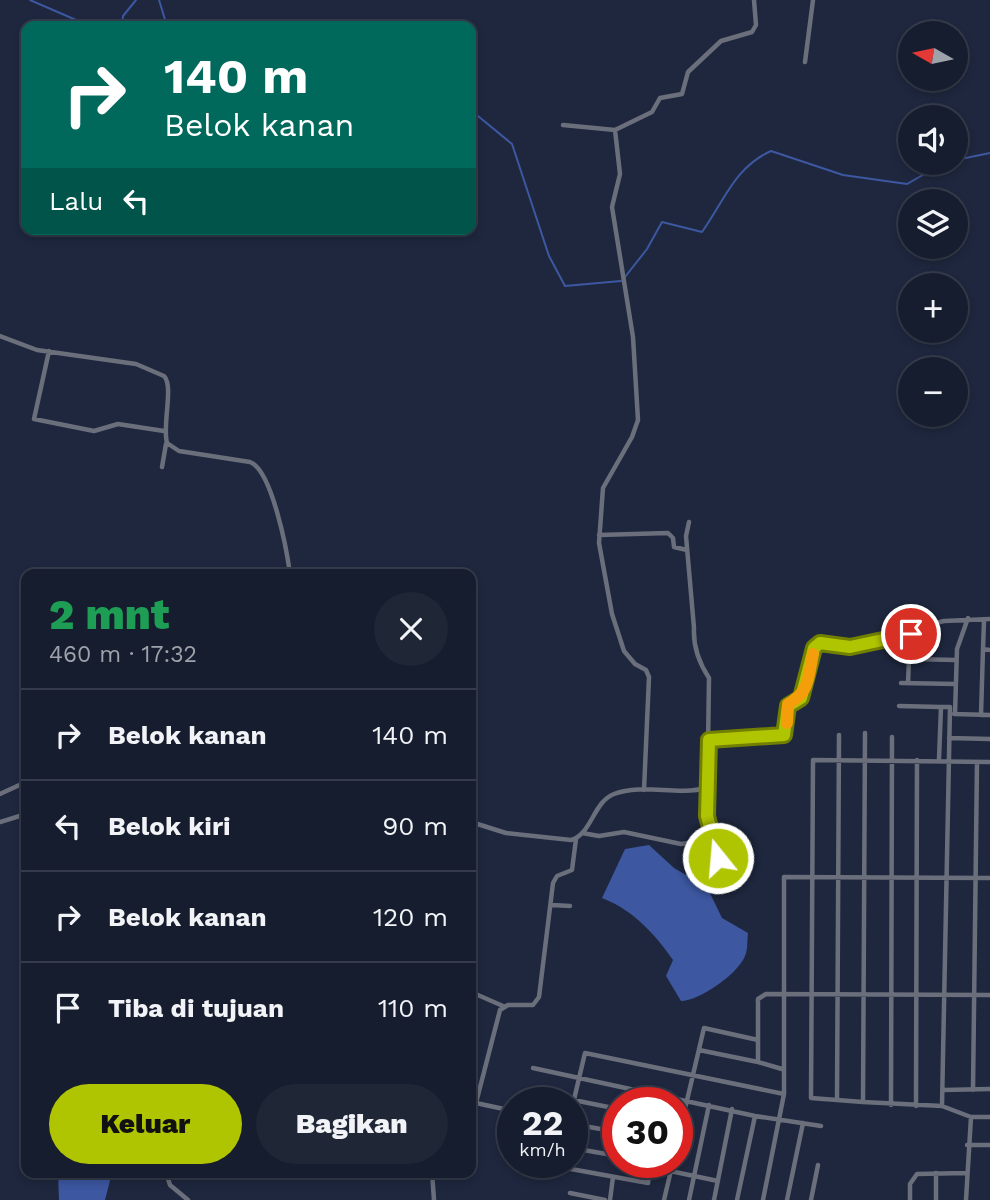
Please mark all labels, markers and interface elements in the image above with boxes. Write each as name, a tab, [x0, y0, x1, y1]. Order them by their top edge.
north arrow	[898, 21, 968, 91]
map controls	[898, 21, 968, 427]
text: 140 m	[164, 47, 308, 105]
icon: right	[49, 49, 140, 140]
button: sound	[898, 105, 968, 175]
text: Belok kanan	[164, 106, 354, 144]
icon: left	[117, 182, 155, 220]
text: Lalu	[49, 186, 103, 216]
button: layers	[898, 189, 968, 259]
button: +	[898, 273, 968, 343]
button: −	[898, 357, 968, 427]
text: 2 mnt	[49, 590, 169, 639]
button: close	[374, 592, 448, 666]
pin	[881, 604, 941, 664]
icon: arrive	[892, 615, 930, 653]
text: 460 m · 17:32	[49, 641, 197, 668]
icon: right	[49, 716, 87, 754]
text: Belok kanan	[108, 720, 267, 750]
text: 140 m	[372, 720, 448, 750]
icon: left	[49, 807, 87, 845]
text: Belok kiri	[108, 811, 231, 841]
text: 90 m	[382, 811, 448, 841]
position arrow	[681, 821, 755, 895]
icon: right	[49, 898, 87, 936]
text: Belok kanan	[108, 902, 267, 932]
text: 120 m	[373, 902, 448, 932]
icon: arrive	[49, 989, 87, 1027]
text: Tiba di tujuan	[108, 993, 284, 1023]
text: 110 m	[378, 993, 448, 1023]
button: Keluar	[49, 1084, 242, 1164]
button: Bagikan	[256, 1084, 448, 1164]
speed limit sign: 30	[602, 1087, 693, 1178]
text: 22	[522, 1102, 563, 1144]
text: km/h	[519, 1139, 566, 1160]

